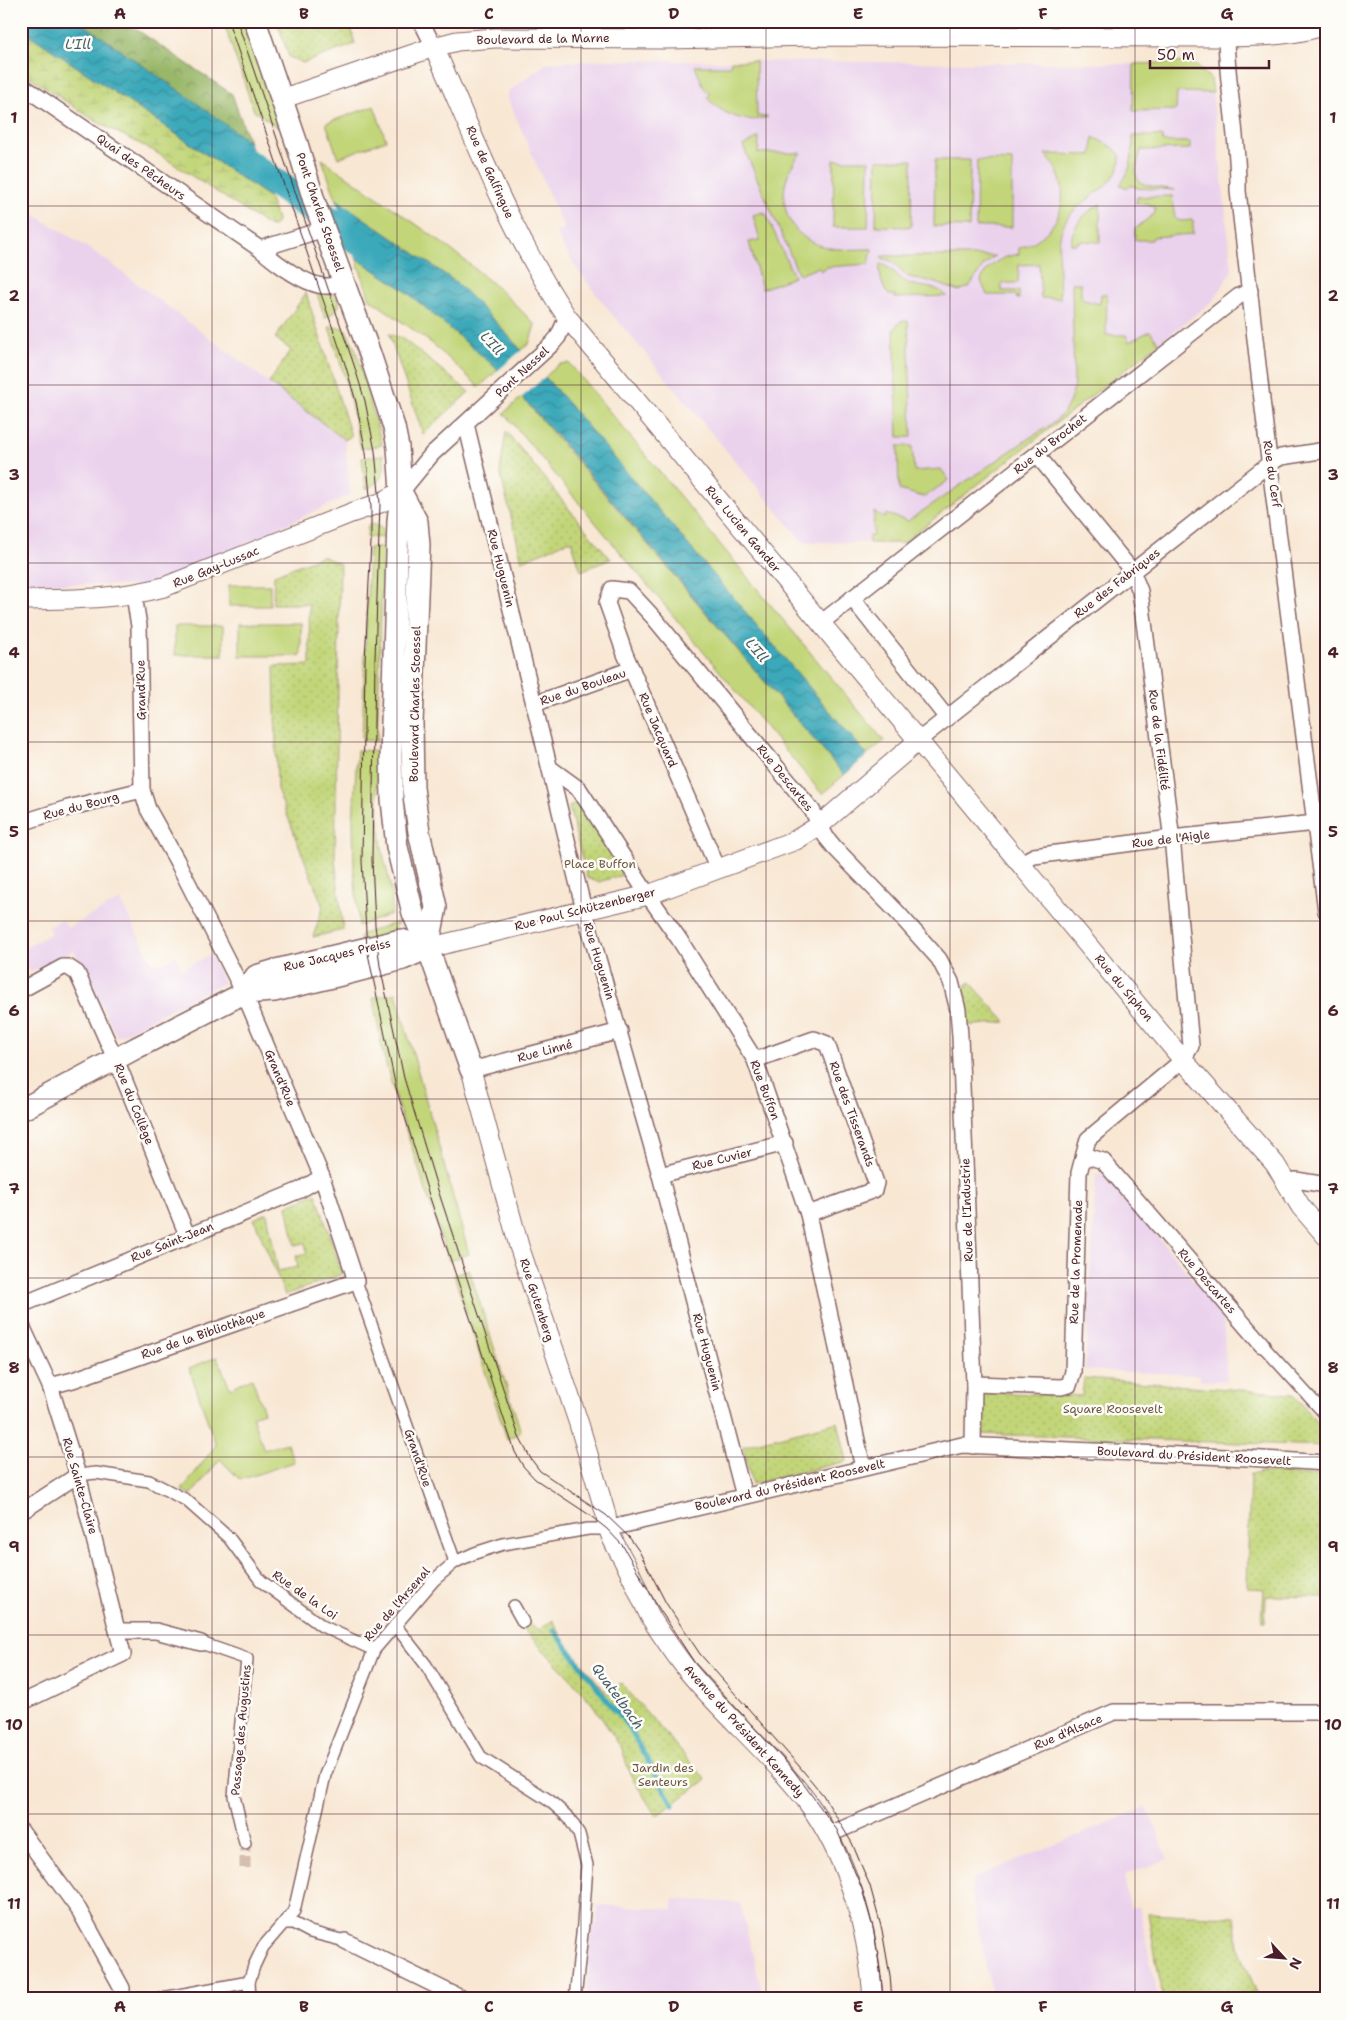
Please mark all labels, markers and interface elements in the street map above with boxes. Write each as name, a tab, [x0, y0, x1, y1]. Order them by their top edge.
text: A	[114, 3, 126, 24]
text: B	[299, 3, 309, 24]
text: C	[484, 3, 494, 24]
text: D	[668, 3, 680, 24]
text: E	[853, 3, 863, 24]
text: F	[1038, 3, 1048, 24]
text: G	[1221, 3, 1234, 24]
street label: Boulevard de la Marne	[476, 30, 610, 48]
water label: L'Ill	[65, 35, 91, 53]
scale bar	[1150, 38, 1268, 70]
text: 50 m	[1157, 45, 1195, 65]
text: 1	[10, 107, 18, 128]
text: 1	[1329, 107, 1337, 128]
street label: Rue de Galfingue	[462, 123, 518, 221]
street label: Quai des Pêcheurs	[93, 130, 189, 204]
street label: Pont Charles Stoessel	[292, 150, 348, 274]
text: 2	[8, 285, 20, 306]
text: 2	[1327, 285, 1339, 306]
water label: L'Ill	[477, 327, 507, 359]
street label: Pont Nessel	[492, 343, 553, 401]
street label: Rue du Brochet	[1010, 410, 1090, 478]
street label: Rue du Cerf	[1259, 439, 1285, 509]
text: 3	[8, 464, 20, 485]
text: 3	[1327, 464, 1339, 485]
street label: Rue Lucien Gander	[702, 482, 784, 576]
street label: Rue Huguenin	[484, 527, 518, 609]
street label: Rue Gay-Lussac	[171, 542, 261, 592]
street label: Rue des Fabriques	[1071, 544, 1163, 622]
street label: Boulevard Charles Stoessel	[406, 625, 424, 782]
water label: L'Ill	[742, 634, 772, 666]
text: 4	[8, 642, 20, 663]
text: 4	[1327, 642, 1339, 663]
street label: Grand'Rue	[132, 659, 150, 720]
street label: Rue du Bouleau	[538, 665, 628, 709]
street label: Rue de la Fidélité	[1145, 689, 1173, 792]
street label: Rue Jacquard	[635, 690, 681, 770]
street label: Rue Descartes	[753, 741, 817, 815]
street label: Rue du Bourg	[41, 788, 121, 824]
text: 5	[9, 821, 19, 842]
text: 5	[1328, 821, 1338, 842]
street label: Rue de l'Aigle	[1131, 826, 1211, 852]
park label: Place Buffon	[564, 856, 636, 872]
street label: Rue Paul Schützenberger	[513, 884, 658, 934]
street label: Rue Huguenin	[580, 920, 618, 1002]
street label: Rue Jacques Preiss	[282, 935, 392, 975]
street label: Rue du Siphon	[1091, 951, 1157, 1025]
text: 6	[8, 1000, 20, 1021]
text: 6	[1327, 1000, 1339, 1021]
street label: Rue Linné	[516, 1036, 575, 1066]
street label: Grand'Rue	[261, 1047, 299, 1109]
street label: Rue Buffon	[746, 1058, 784, 1122]
street label: Rue des Tisserands	[825, 1059, 879, 1169]
street label: Rue du Collège	[110, 1061, 158, 1147]
street label: Rue Cuvier	[690, 1144, 754, 1174]
street label: Rue de l'Industrie	[957, 1158, 977, 1262]
text: 7	[8, 1178, 20, 1199]
text: 7	[1327, 1178, 1339, 1199]
street label: Rue de la Promenade	[1066, 1199, 1086, 1324]
street label: Rue Saint-Jean	[128, 1218, 216, 1266]
street label: Rue Descartes	[1174, 1245, 1240, 1317]
street label: Rue Gutenberg	[516, 1256, 558, 1344]
street label: Rue de la Bibliothèque	[139, 1305, 267, 1363]
street label: Rue Huguenin	[689, 1311, 725, 1393]
text: 8	[8, 1357, 20, 1378]
text: 8	[1327, 1357, 1339, 1378]
park label: Square Roosevelt	[1063, 1401, 1163, 1417]
street label: Grand'Rue	[401, 1427, 435, 1489]
street label: Rue Sainte-Claire	[59, 1436, 102, 1536]
street label: Boulevard du Président Roosevelt	[1096, 1443, 1292, 1469]
street label: Boulevard du Président Roosevelt	[693, 1455, 887, 1515]
text: 9	[8, 1536, 20, 1557]
text: 9	[1327, 1536, 1339, 1557]
street label: Rue de l'Arsenal	[360, 1563, 434, 1645]
street label: Rue de la Loi	[269, 1567, 341, 1623]
water label: Quatelbach	[588, 1659, 648, 1733]
street label: Avenue du Président Kennedy	[680, 1662, 808, 1801]
street label: Passage des Augustins	[227, 1664, 255, 1796]
street label: Rue d'Alsace	[1031, 1710, 1105, 1754]
text: 10	[5, 1714, 23, 1735]
text: 10	[1324, 1714, 1342, 1735]
park label: Jardin des Senteurs	[632, 1760, 694, 1790]
text: 11	[7, 1893, 21, 1914]
text: 11	[1326, 1893, 1340, 1914]
north arrow	[1260, 1932, 1310, 1982]
text: N	[1285, 1955, 1306, 1973]
text: A	[114, 1996, 126, 2017]
text: B	[299, 1996, 309, 2017]
text: C	[484, 1996, 494, 2017]
text: D	[668, 1996, 680, 2017]
text: E	[853, 1996, 863, 2017]
text: F	[1038, 1996, 1048, 2017]
text: G	[1221, 1996, 1234, 2017]

